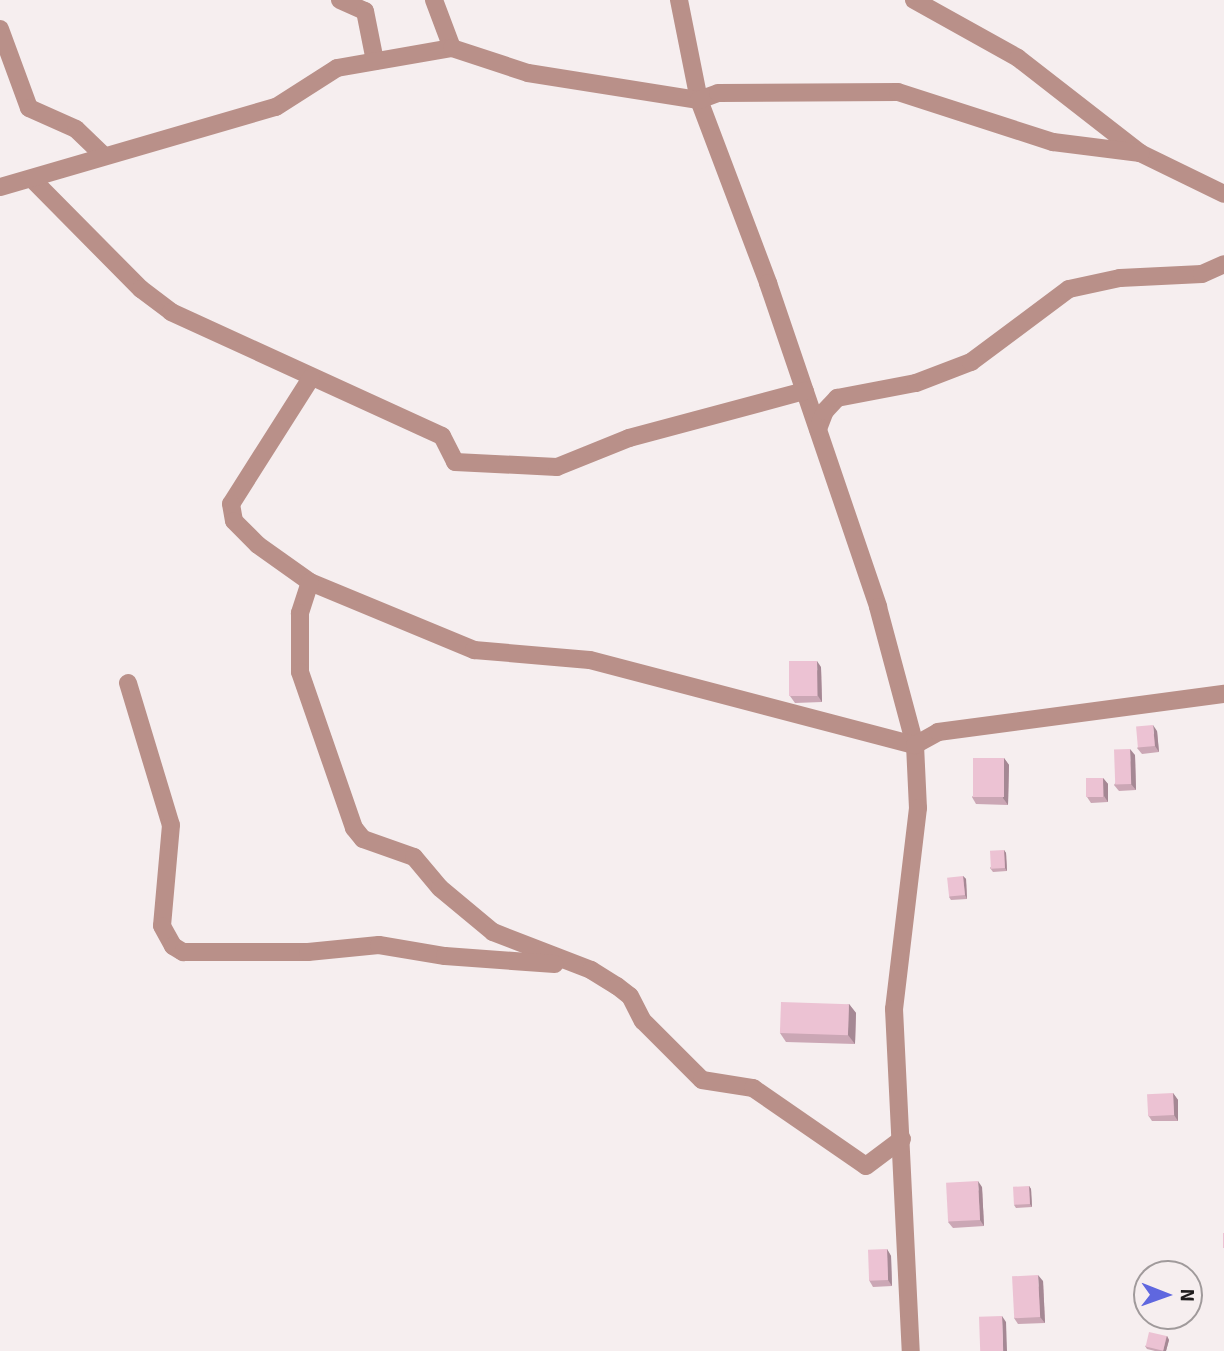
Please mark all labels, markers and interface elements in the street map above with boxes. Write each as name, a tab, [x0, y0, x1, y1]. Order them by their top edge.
north arrow	[1133, 1260, 1203, 1330]
text: N	[1175, 1289, 1199, 1302]

